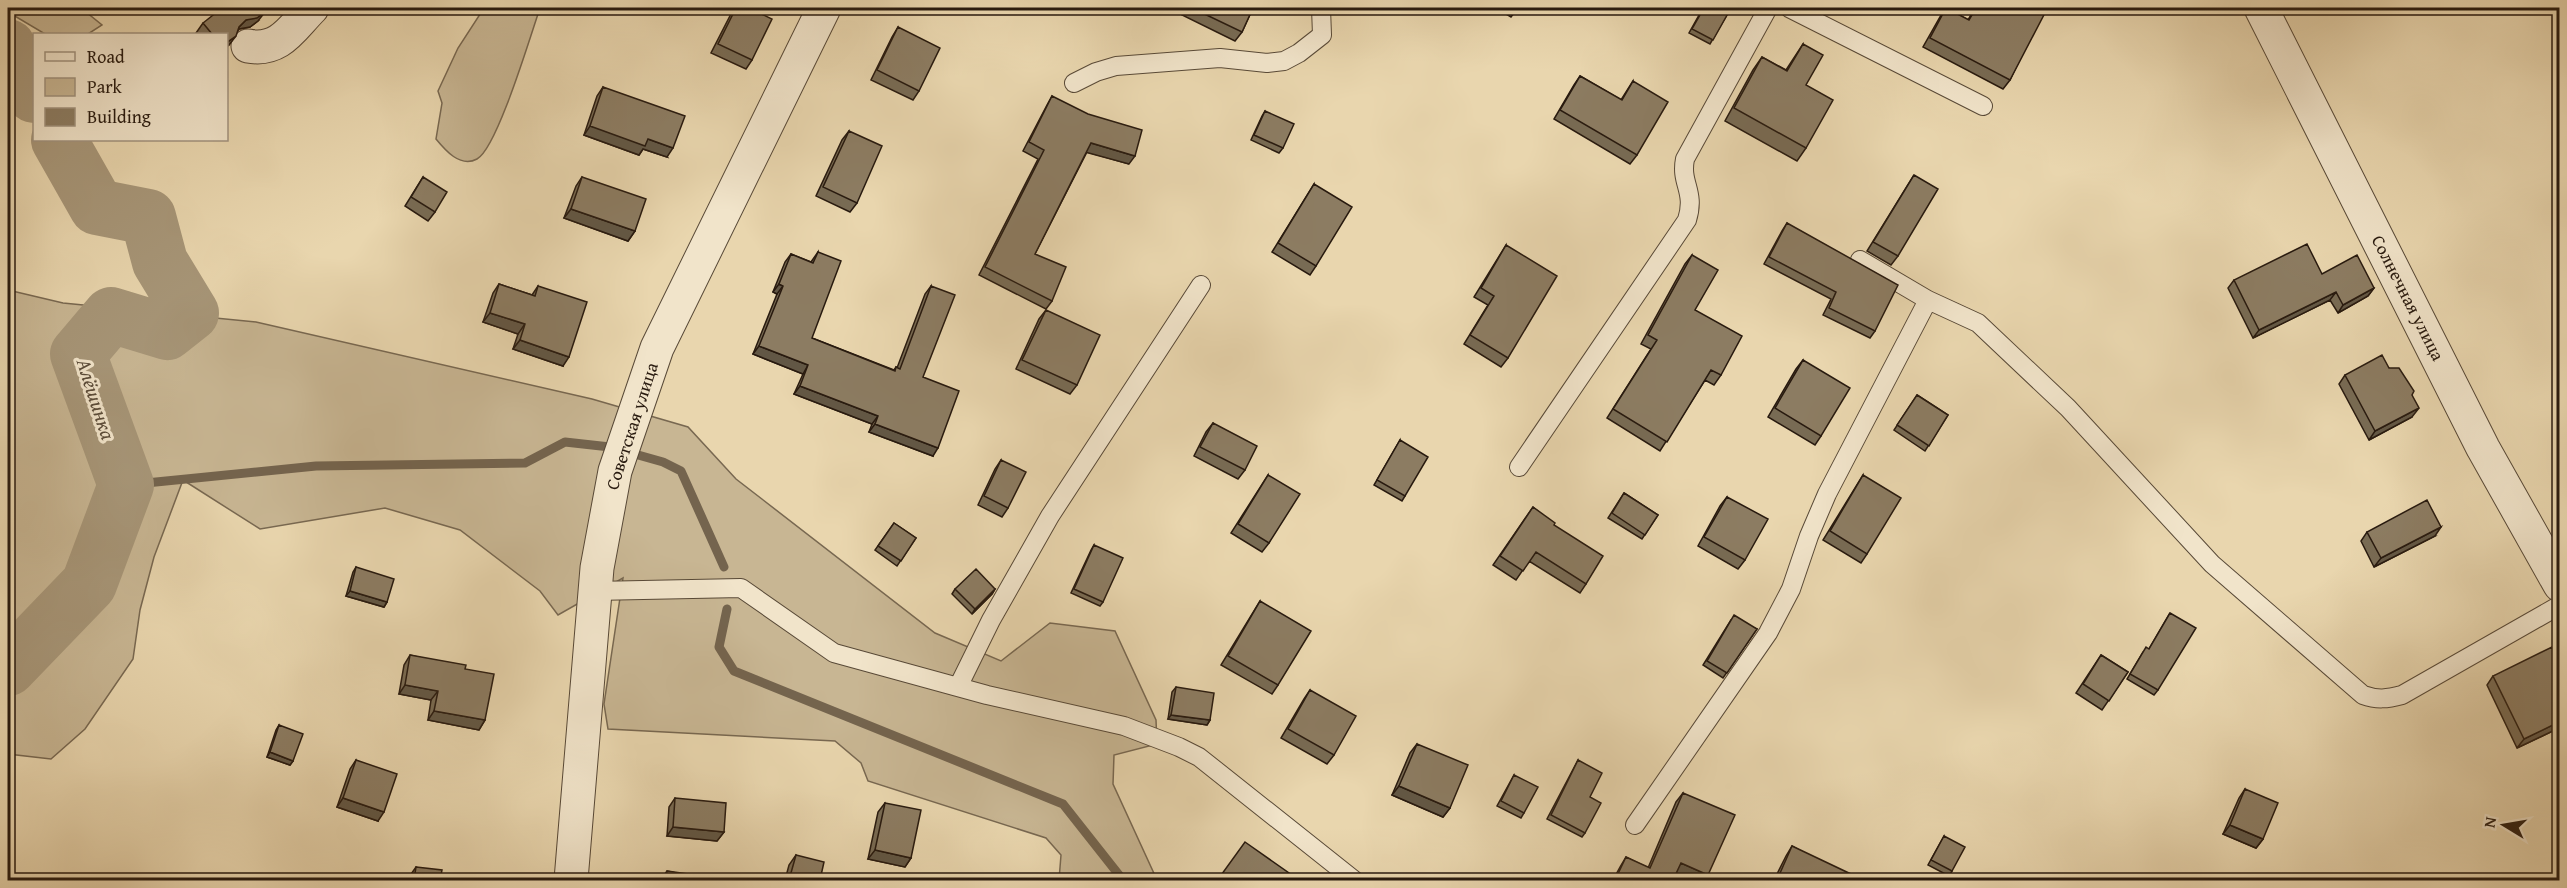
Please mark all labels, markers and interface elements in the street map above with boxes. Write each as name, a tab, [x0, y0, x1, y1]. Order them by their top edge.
legend	[33, 33, 228, 141]
text: Road	[87, 43, 125, 70]
text: Park	[87, 73, 123, 100]
text: Building	[87, 103, 151, 130]
street label: Солнечная улица	[2365, 230, 2452, 366]
water label: Алёшинка	[69, 354, 123, 444]
street label: Советская улица	[598, 358, 665, 493]
north arrow	[2474, 795, 2534, 855]
text: N	[2476, 814, 2502, 830]

